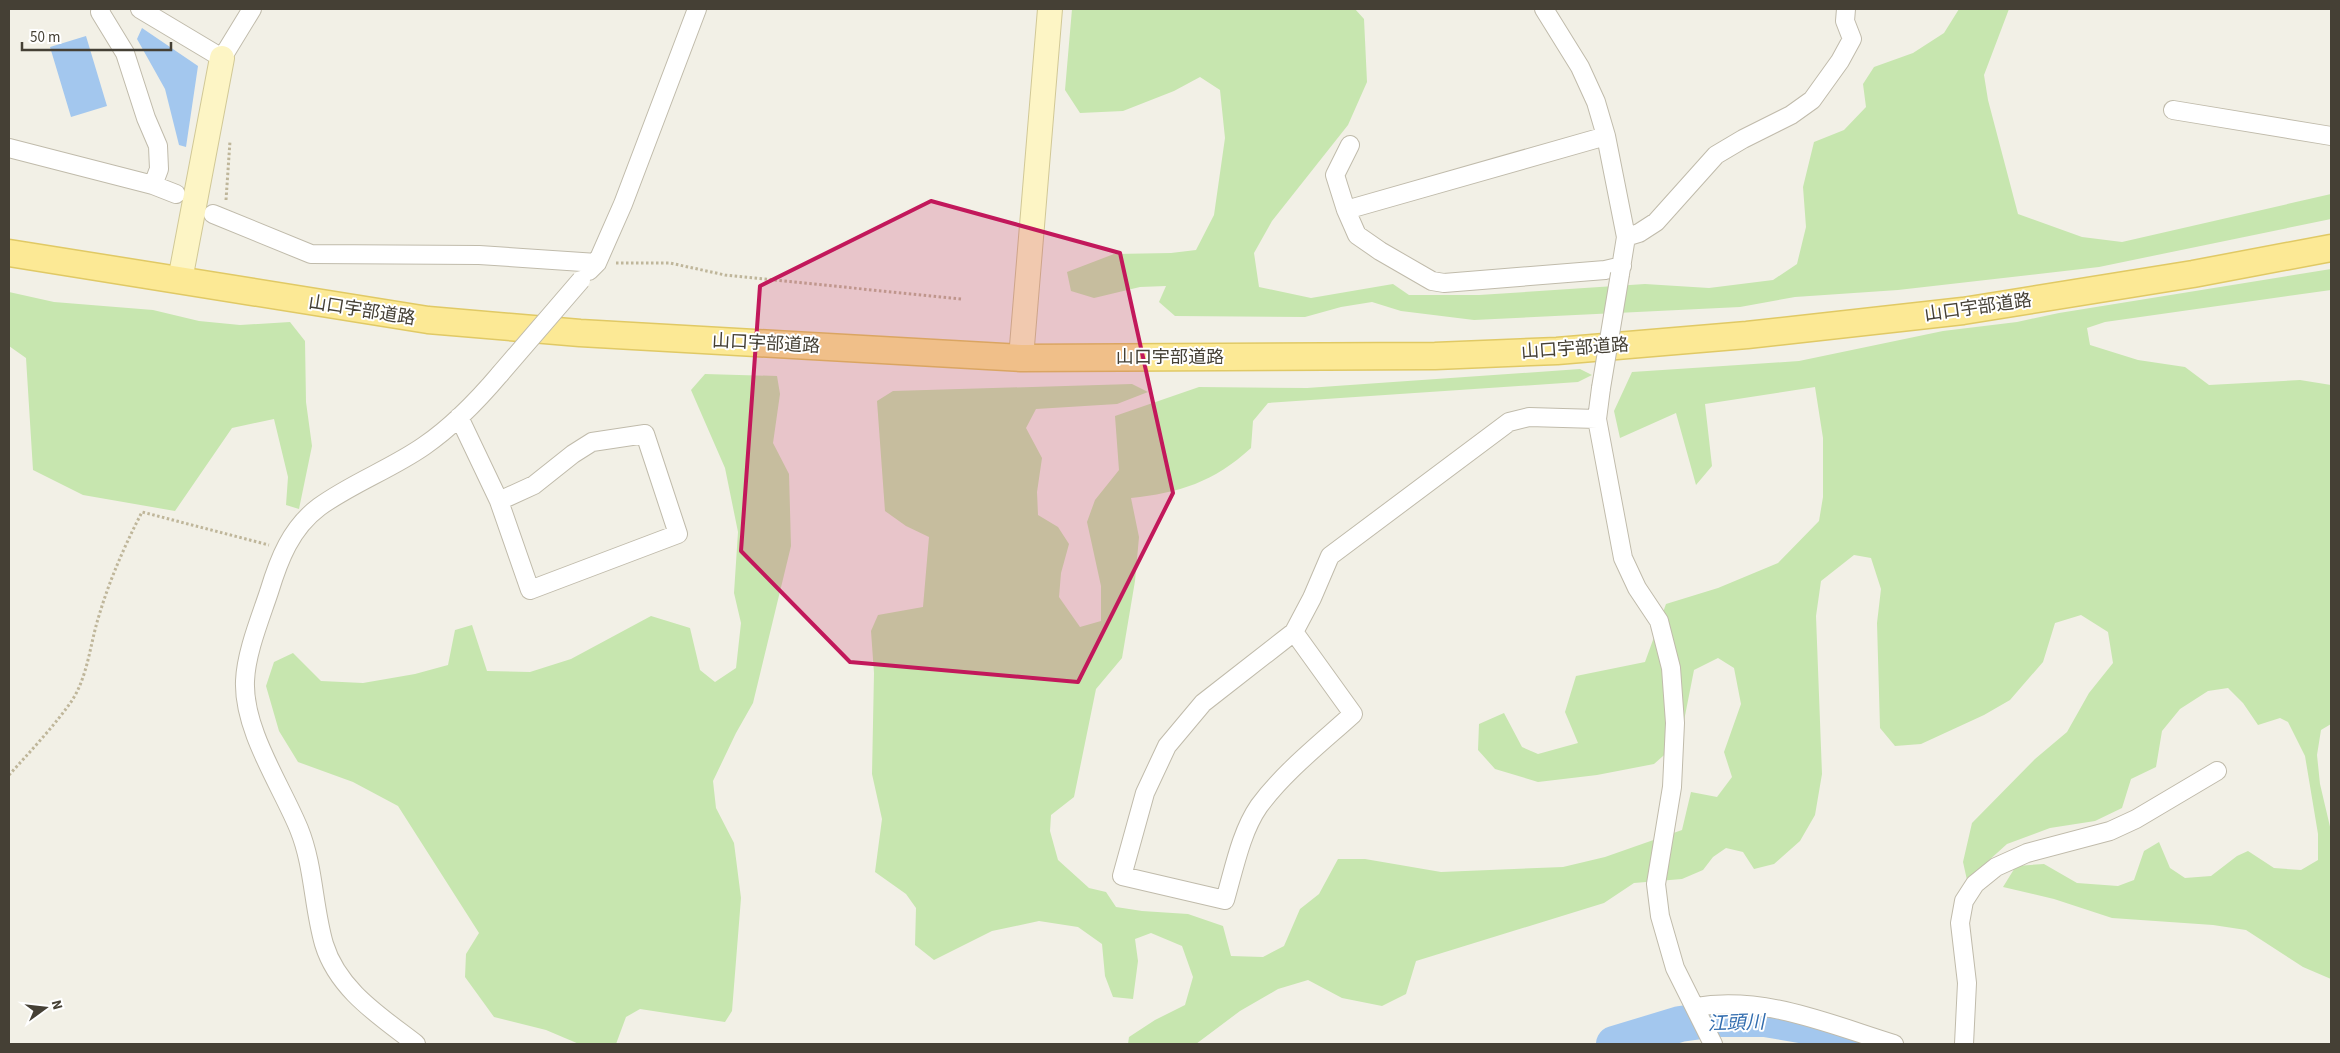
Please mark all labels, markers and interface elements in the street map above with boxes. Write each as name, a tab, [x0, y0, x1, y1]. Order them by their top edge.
scale bar	[22, 20, 171, 52]
text: 50 m	[30, 27, 60, 48]
street label: 山口宇部道路	[1923, 288, 2033, 327]
street label: 山口宇部道路	[307, 290, 417, 331]
street label: 山口宇部道路	[711, 328, 821, 359]
street label: 山口宇部道路	[1520, 332, 1630, 365]
street label: 山口宇部道路	[1116, 345, 1224, 370]
north arrow	[20, 983, 70, 1033]
text: N	[46, 998, 67, 1012]
water label: 江頭川	[1707, 1009, 1767, 1038]

